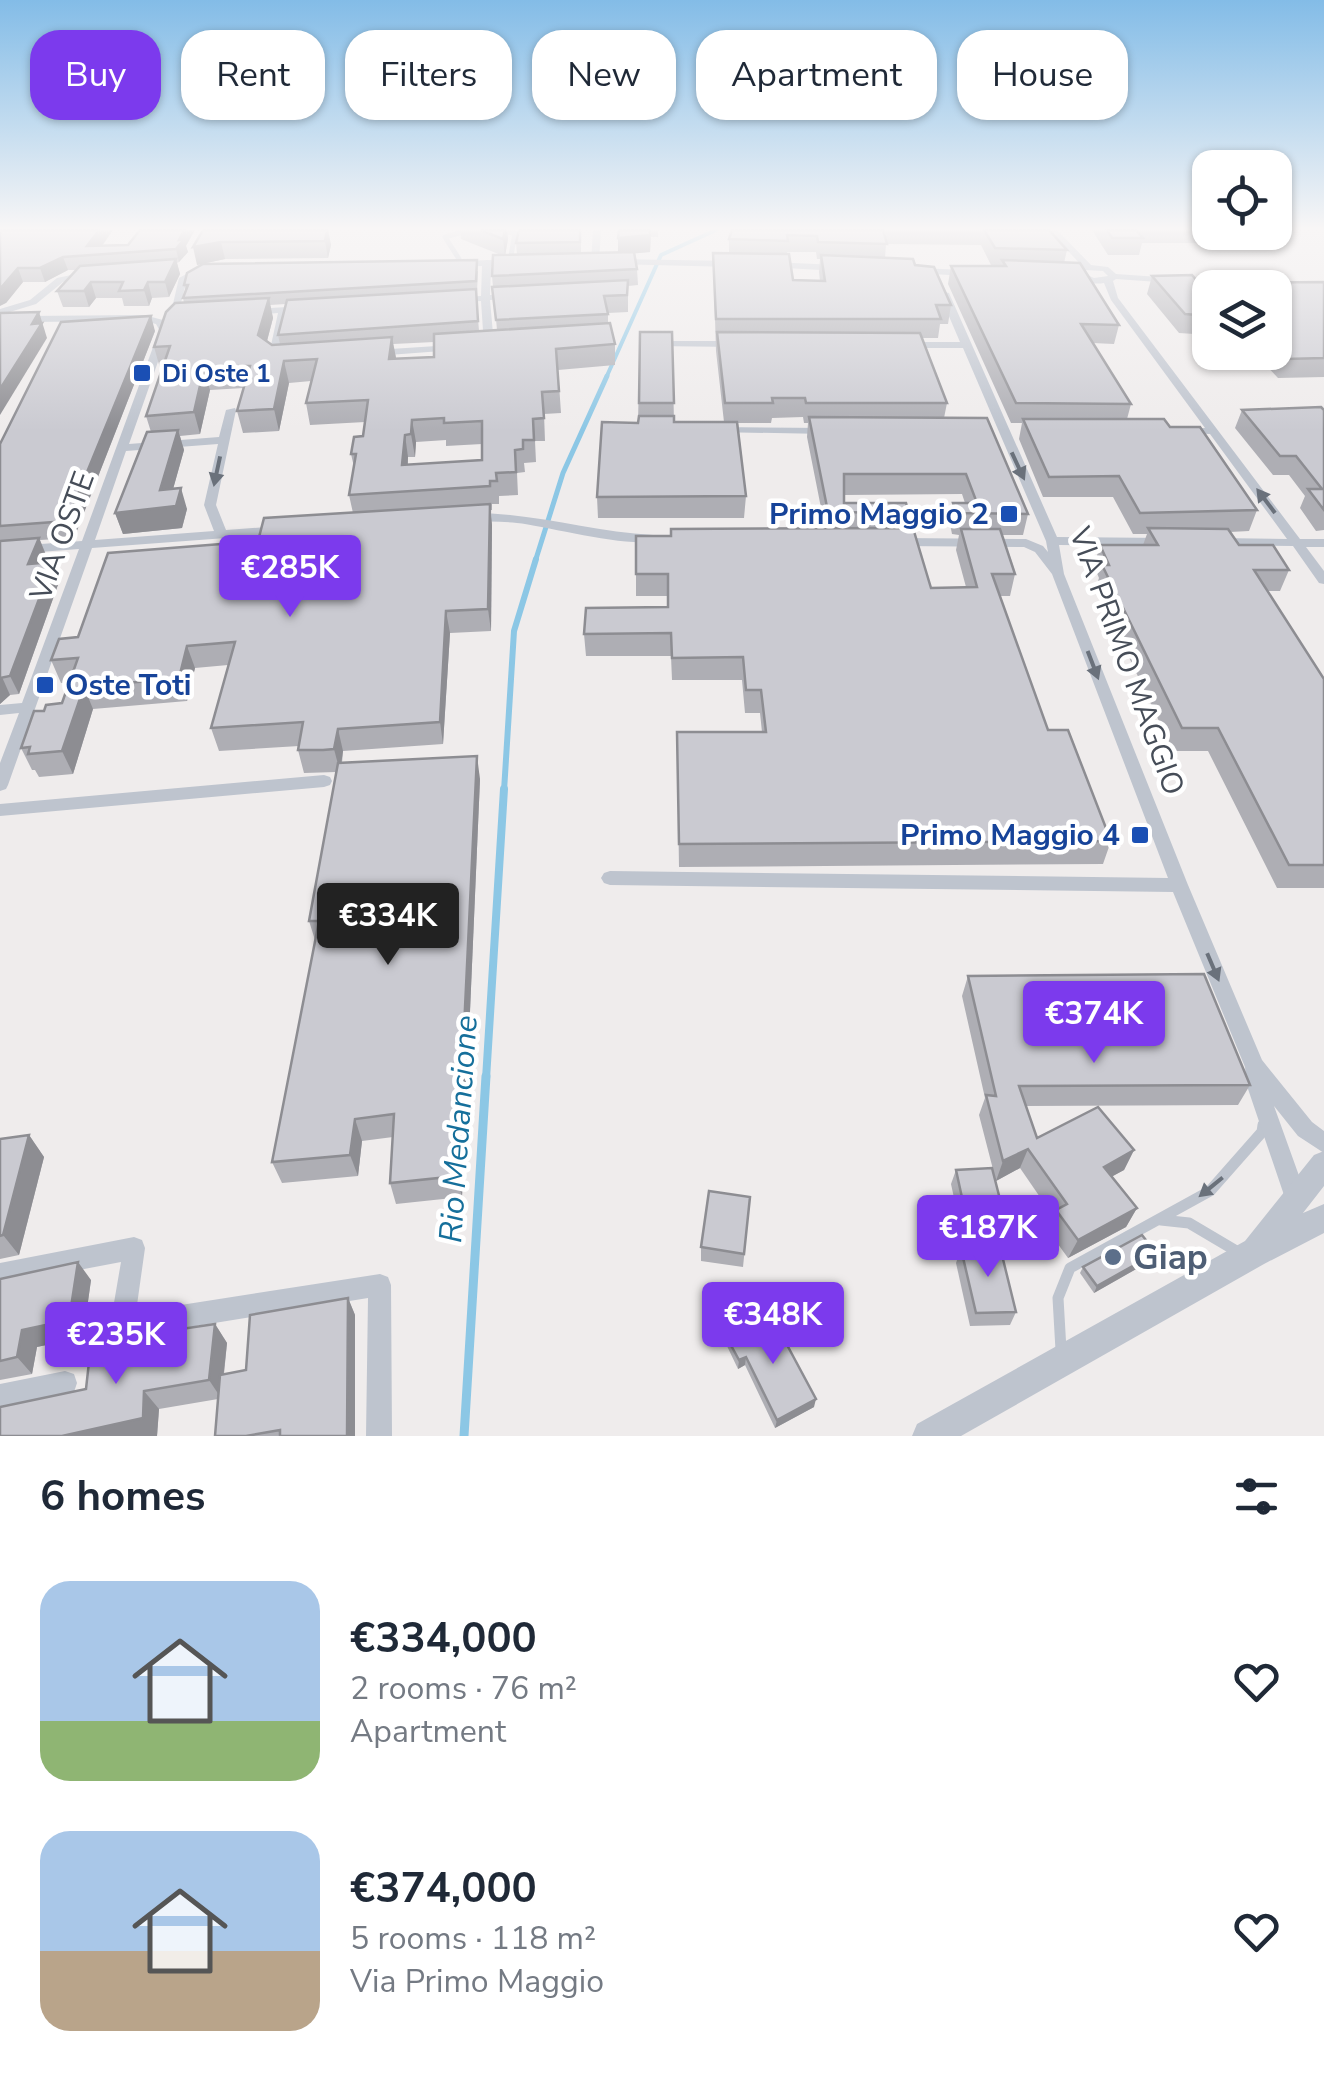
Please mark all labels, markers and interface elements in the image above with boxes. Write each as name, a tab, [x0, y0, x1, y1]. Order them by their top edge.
chip: Buy	[30, 30, 161, 120]
chip: Rent	[181, 30, 325, 120]
chip: Filters	[345, 30, 512, 120]
chip: New	[532, 30, 676, 120]
chip: Apartment	[696, 30, 937, 120]
chip: House	[957, 30, 1128, 120]
map controls	[1192, 150, 1292, 370]
button: locate	[1192, 150, 1292, 250]
button: layers	[1192, 270, 1292, 370]
place label: Di Oste 1	[162, 357, 271, 391]
marker: Di Oste 1	[131, 362, 153, 384]
one-way arrow	[1009, 452, 1026, 481]
one-way arrow	[209, 456, 224, 487]
street label: VIA OSTE	[20, 466, 105, 607]
one-way arrow	[1257, 488, 1277, 514]
place label: Primo Maggio 2	[769, 494, 989, 535]
marker: Primo Maggio 2	[998, 503, 1020, 525]
street label: VIA PRIMO MAGGIO	[1059, 521, 1194, 801]
pin: €285K	[220, 535, 360, 620]
text: €285K	[241, 546, 339, 589]
one-way arrow	[1086, 650, 1101, 680]
place label: Oste Toti	[65, 665, 191, 706]
marker: Oste Toti	[34, 674, 56, 696]
place label: Primo Maggio 4	[900, 815, 1120, 856]
marker: Primo Maggio 4	[1129, 824, 1151, 846]
pin: €334K	[318, 883, 458, 968]
text: €334K	[339, 894, 437, 937]
one-way arrow	[1205, 952, 1221, 982]
pin: €374K	[1024, 981, 1164, 1066]
text: €374K	[1045, 992, 1143, 1035]
water label: Rio Medancione	[429, 1014, 488, 1244]
one-way arrow	[1198, 1176, 1223, 1197]
pin: €187K	[918, 1195, 1058, 1280]
text: €187K	[939, 1206, 1037, 1249]
place label: Giap	[1133, 1234, 1208, 1281]
marker: Giap	[1102, 1246, 1124, 1268]
pin: €348K	[703, 1282, 843, 1367]
text: €348K	[724, 1293, 822, 1336]
pin: €235K	[46, 1302, 186, 1387]
text: €235K	[67, 1313, 165, 1356]
text: 6 homes	[40, 1468, 205, 1525]
icon: filters	[1229, 1469, 1284, 1524]
text: €334,000	[350, 1610, 537, 1667]
icon: home	[120, 1621, 240, 1741]
icon: heart	[1229, 1654, 1284, 1709]
text: 2 rooms · 76 m²	[350, 1667, 577, 1710]
text: Apartment	[350, 1710, 506, 1753]
text: €374,000	[350, 1860, 537, 1917]
icon: home	[120, 1871, 240, 1991]
icon: heart	[1229, 1904, 1284, 1959]
text: 5 rooms · 118 m²	[350, 1917, 596, 1960]
text: Via Primo Maggio	[350, 1960, 604, 2003]

